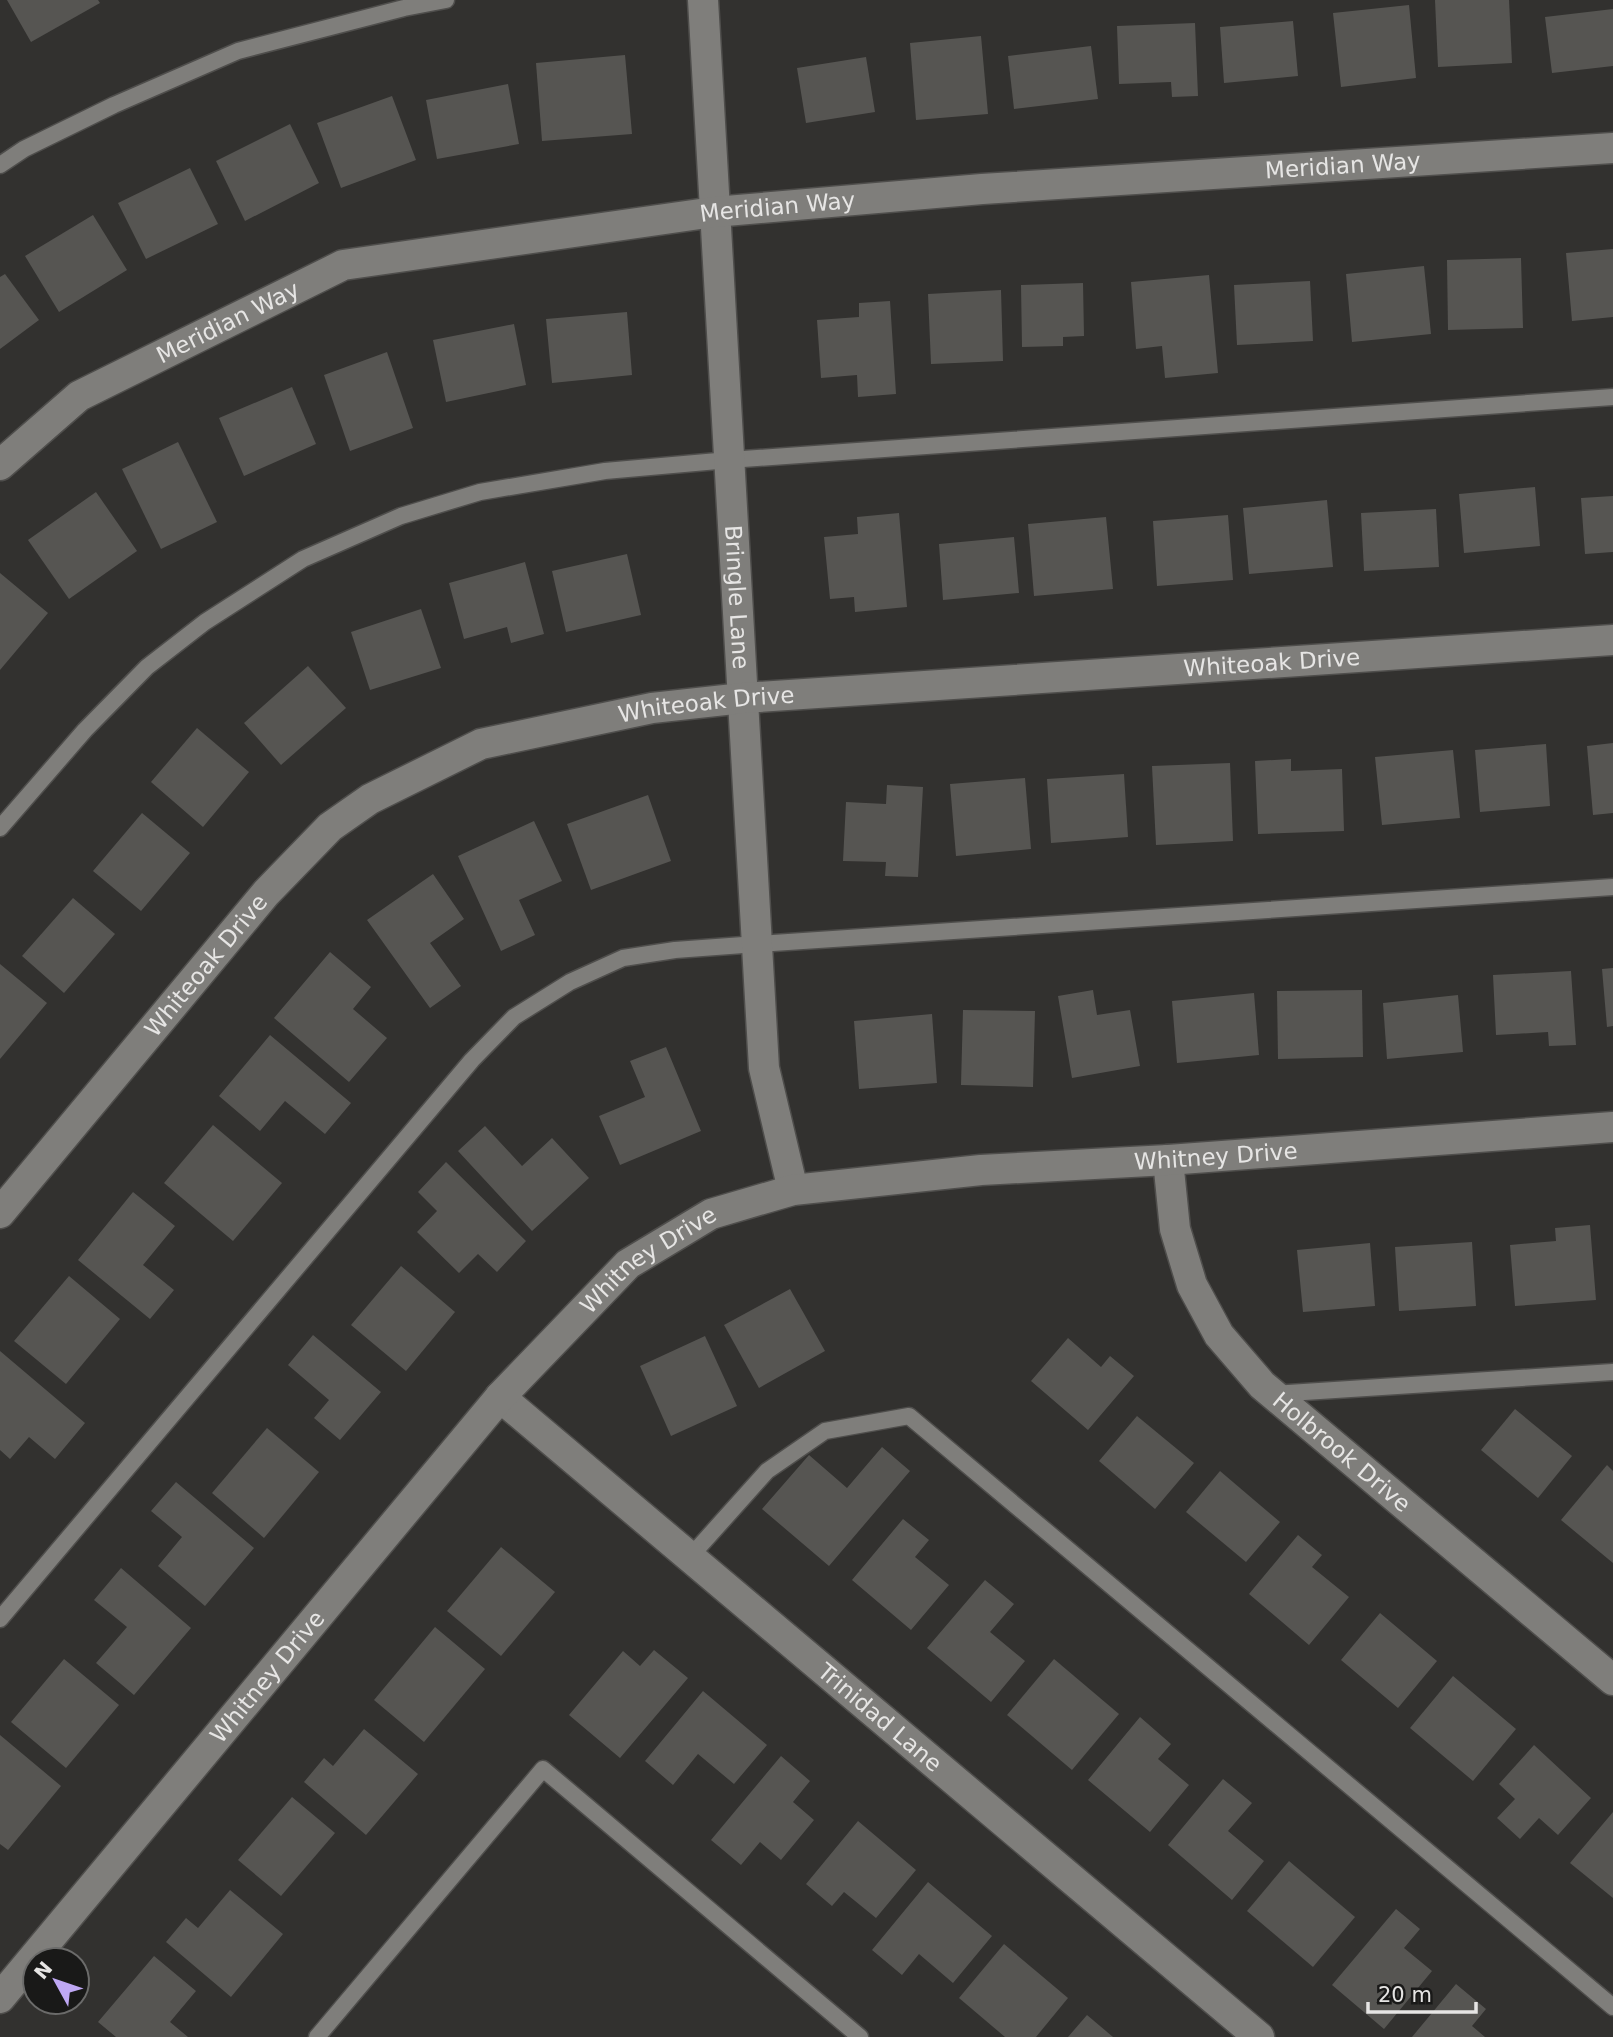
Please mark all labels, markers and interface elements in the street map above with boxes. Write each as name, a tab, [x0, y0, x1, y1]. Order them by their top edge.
street label: Meridian Way	[1264, 148, 1422, 184]
street label: Meridian Way	[698, 187, 856, 227]
street label: Meridian Way	[152, 276, 303, 368]
street label: Bringle Lane	[720, 524, 754, 670]
street label: Whiteoak Drive	[1183, 644, 1361, 682]
street label: Whiteoak Drive	[616, 682, 795, 728]
street label: Whiteoak Drive	[139, 889, 272, 1042]
street label: Whitney Drive	[1133, 1137, 1298, 1175]
street label: Whitney Drive	[575, 1201, 721, 1319]
street label: Holbrook Drive	[1268, 1387, 1416, 1517]
street label: Whitney Drive	[205, 1605, 330, 1748]
street label: Trinidad Lane	[812, 1657, 947, 1777]
north arrow	[21, 1946, 91, 2016]
text: N	[29, 1957, 57, 1983]
scale bar	[1368, 1970, 1476, 2014]
text: 20 m	[1378, 1983, 1432, 2007]

